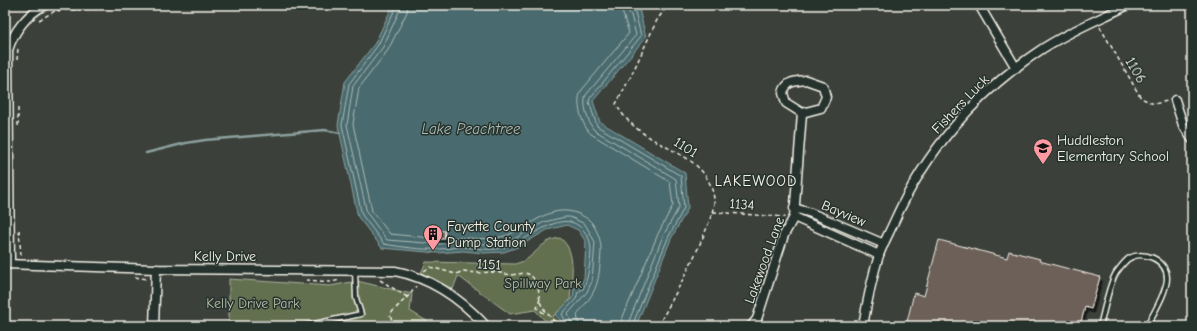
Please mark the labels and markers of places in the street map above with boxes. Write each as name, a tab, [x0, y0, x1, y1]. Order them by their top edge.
place label: Huddleston Elementary School	[1057, 132, 1169, 165]
school or university icon: Huddleston Elementary School	[1032, 137, 1054, 165]
place label: Fayette County Pump Station	[447, 218, 536, 251]
building icon: Fayette County Pump Station	[422, 223, 444, 251]

